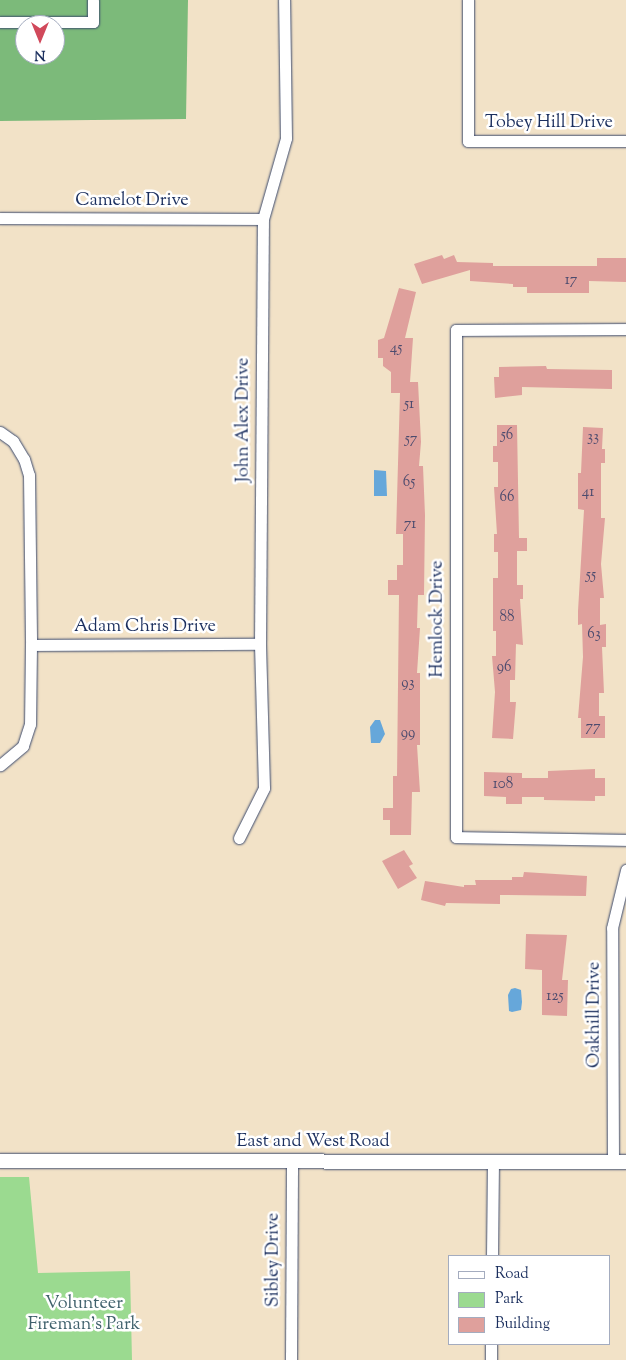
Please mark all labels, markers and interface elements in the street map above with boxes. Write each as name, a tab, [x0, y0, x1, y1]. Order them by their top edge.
north arrow	[15, 15, 65, 65]
text: N	[34, 44, 46, 64]
street label: Tobey Hill Drive	[485, 112, 613, 134]
street label: Camelot Drive	[75, 190, 189, 212]
house number: 17	[565, 272, 577, 290]
house number: 45	[390, 340, 402, 358]
street label: John Alex Drive	[233, 358, 255, 482]
house number: 51	[404, 396, 414, 414]
house number: 56	[501, 427, 513, 445]
house number: 33	[587, 429, 599, 447]
house number: 57	[405, 431, 417, 449]
house number: 65	[403, 474, 415, 492]
house number: 41	[582, 484, 594, 502]
house number: 66	[500, 489, 514, 507]
house number: 71	[404, 516, 416, 534]
street label: Hemlock Drive	[427, 560, 449, 678]
house number: 55	[586, 567, 596, 585]
house number: 88	[500, 609, 514, 627]
street label: Adam Chris Drive	[74, 616, 216, 638]
house number: 63	[587, 626, 601, 644]
house number: 96	[497, 659, 511, 677]
house number: 93	[401, 675, 415, 693]
house number: 77	[585, 719, 601, 737]
house number: 99	[401, 725, 415, 743]
house number: 108	[493, 776, 513, 794]
street label: Oakhill Drive	[584, 962, 606, 1068]
house number: 125	[546, 988, 564, 1006]
street label: East and West Road	[236, 1131, 390, 1153]
street label: Sibley Drive	[263, 1213, 285, 1307]
legend	[448, 1255, 611, 1345]
text: Road	[495, 1264, 529, 1285]
text: Park	[495, 1289, 524, 1310]
park label: Volunteer Fireman's Park	[28, 1294, 140, 1336]
text: Building	[495, 1314, 550, 1335]

